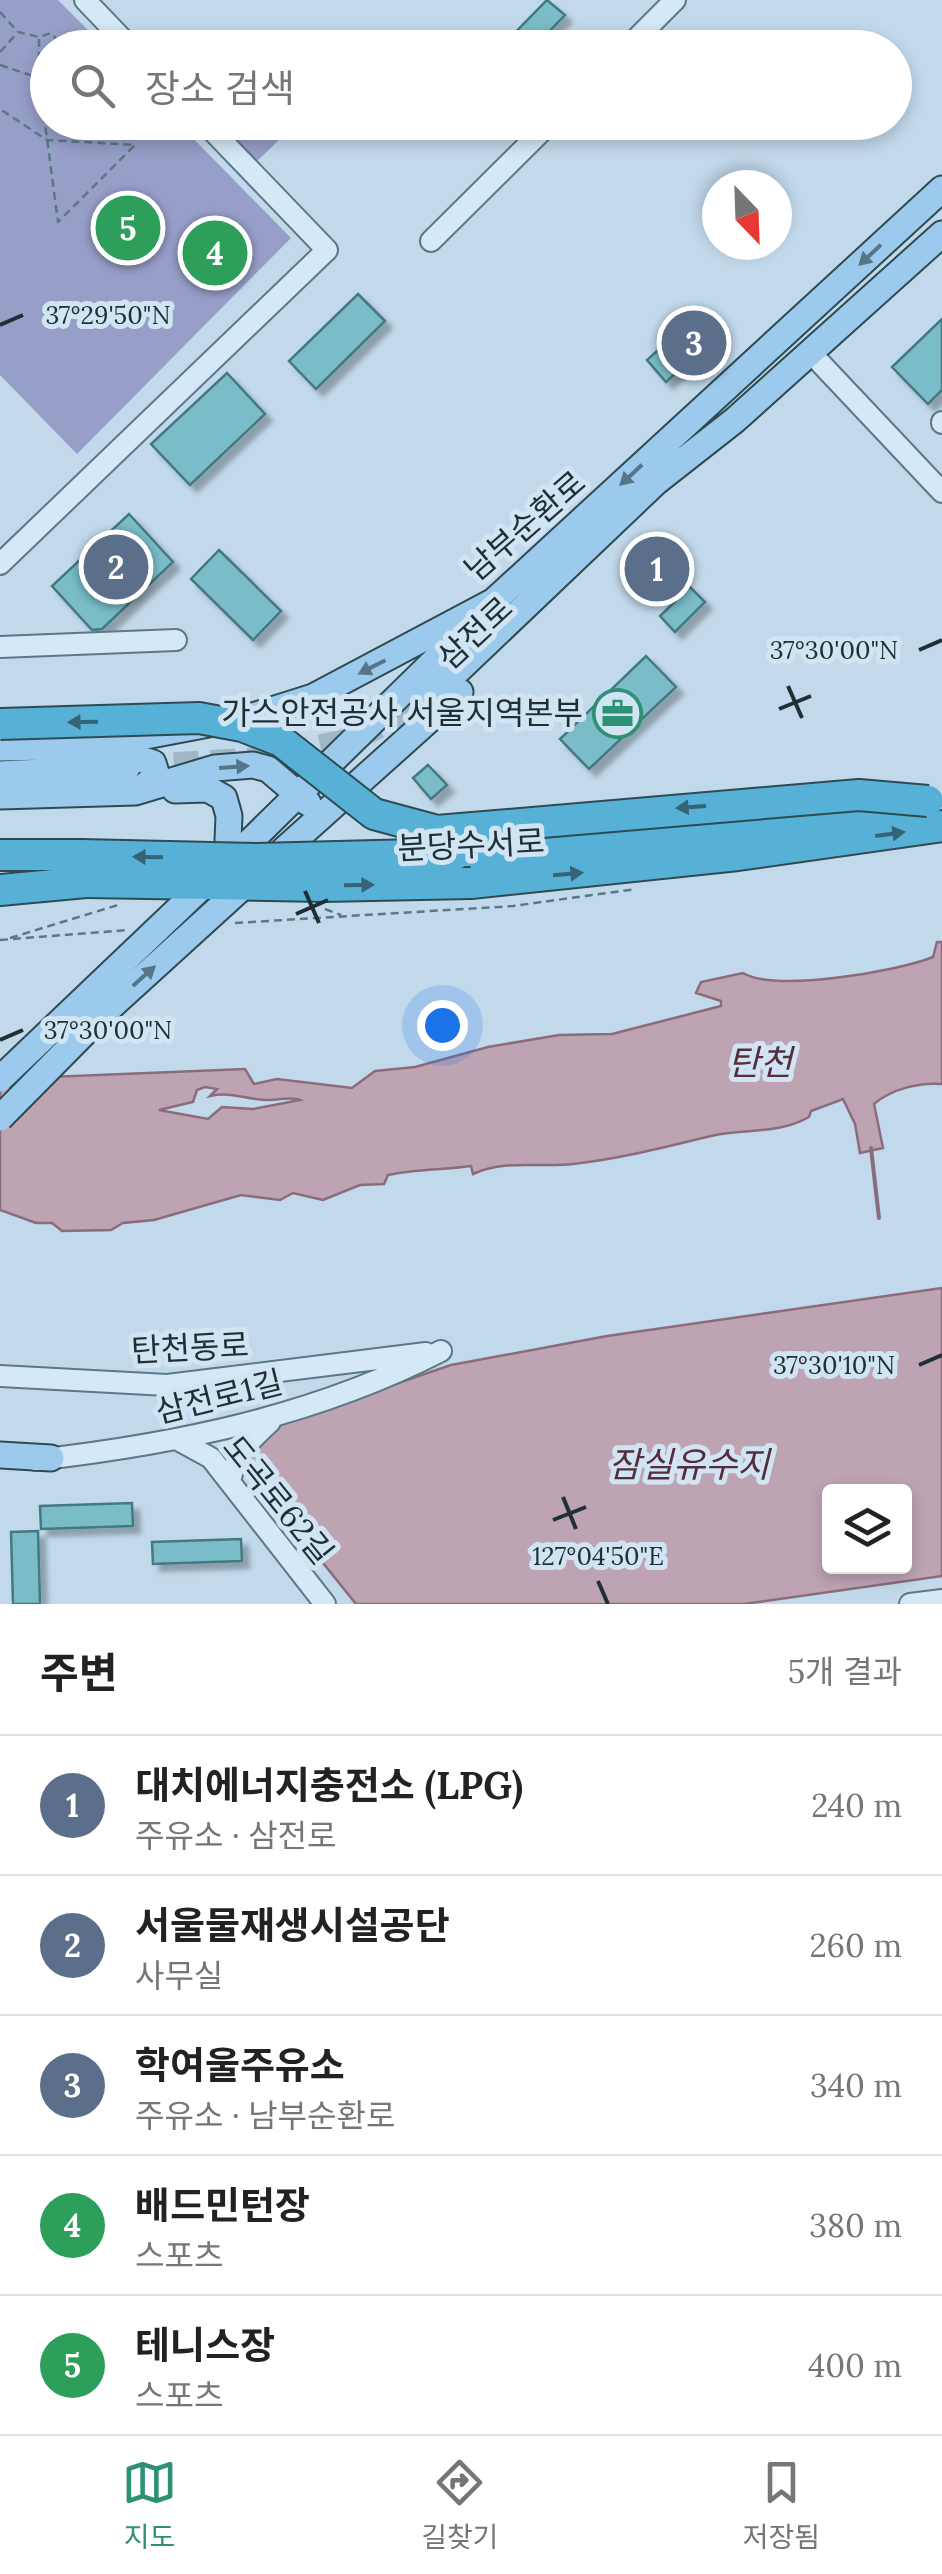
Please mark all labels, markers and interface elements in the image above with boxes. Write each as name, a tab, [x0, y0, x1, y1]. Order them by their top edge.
search box	[30, 30, 912, 140]
icon: search	[65, 58, 120, 113]
text: 장소 검색	[145, 64, 295, 112]
north arrow	[702, 170, 792, 260]
pin: 5	[96, 190, 160, 266]
pin: 4	[182, 216, 248, 290]
one-way arrow	[858, 243, 882, 266]
text: 37°29'50"N	[46, 299, 170, 331]
pin: 3	[662, 306, 726, 380]
street label: 남부순환로	[456, 462, 594, 589]
one-way arrow	[619, 463, 643, 486]
pin: 2	[84, 530, 148, 604]
pin: 1	[624, 532, 690, 606]
street label: 삼전로	[428, 588, 521, 678]
text: 37°30'00"N	[770, 634, 898, 666]
one-way arrow	[358, 658, 387, 675]
office icon: 가스안전공사 서울지역본부	[592, 687, 644, 739]
place label: 가스안전공사 서울지역본부	[221, 692, 583, 733]
one-way arrow	[67, 715, 99, 731]
one-way arrow	[218, 758, 250, 774]
one-way arrow	[674, 800, 706, 816]
street label: 분당수서로	[396, 820, 546, 869]
one-way arrow	[875, 826, 907, 842]
one-way arrow	[132, 848, 164, 864]
one-way arrow	[553, 866, 584, 882]
one-way arrow	[343, 877, 375, 893]
one-way arrow	[132, 965, 156, 988]
your location	[417, 1000, 468, 1051]
text: 37°30'00"N	[44, 1014, 172, 1046]
water label: 탄천	[728, 1040, 796, 1085]
street label: 탄천동로	[130, 1324, 250, 1371]
text: 37°30'10"N	[773, 1349, 895, 1381]
street label: 삼전로1길	[151, 1361, 287, 1432]
street label: 도곡로62길	[214, 1427, 343, 1572]
water label: 잠실유수지	[608, 1442, 772, 1487]
map controls	[822, 1484, 912, 1574]
button: layers	[822, 1484, 912, 1574]
text: 127°04'50"E	[532, 1540, 664, 1572]
text: 주변	[40, 1646, 117, 1700]
text: 5개 결과	[788, 1651, 902, 1692]
text: 대치에너지충전소 (LPG)	[135, 1761, 523, 1809]
text: 1	[66, 1785, 79, 1826]
text: 240 m	[811, 1785, 902, 1826]
text: 주유소 · 삼전로	[135, 1815, 336, 1856]
text: 서울물재생시설공단	[135, 1901, 450, 1949]
text: 2	[64, 1925, 81, 1966]
text: 260 m	[809, 1925, 902, 1966]
text: 사무실	[135, 1955, 223, 1996]
text: 학여울주유소	[135, 2041, 345, 2089]
text: 3	[64, 2065, 81, 2106]
text: 340 m	[810, 2065, 902, 2106]
text: 주유소 · 남부순환로	[135, 2095, 395, 2136]
text: 배드민턴장	[135, 2181, 310, 2229]
text: 4	[64, 2205, 81, 2246]
text: 380 m	[809, 2205, 902, 2246]
text: 스포츠	[135, 2235, 223, 2276]
text: 테니스장	[135, 2321, 275, 2369]
text: 5	[64, 2345, 81, 2386]
text: 400 m	[808, 2345, 902, 2386]
text: 스포츠	[135, 2375, 223, 2416]
tab: 지도	[122, 2455, 177, 2555]
tab: 길찾기	[421, 2455, 498, 2555]
tab: 저장됨	[743, 2455, 820, 2555]

